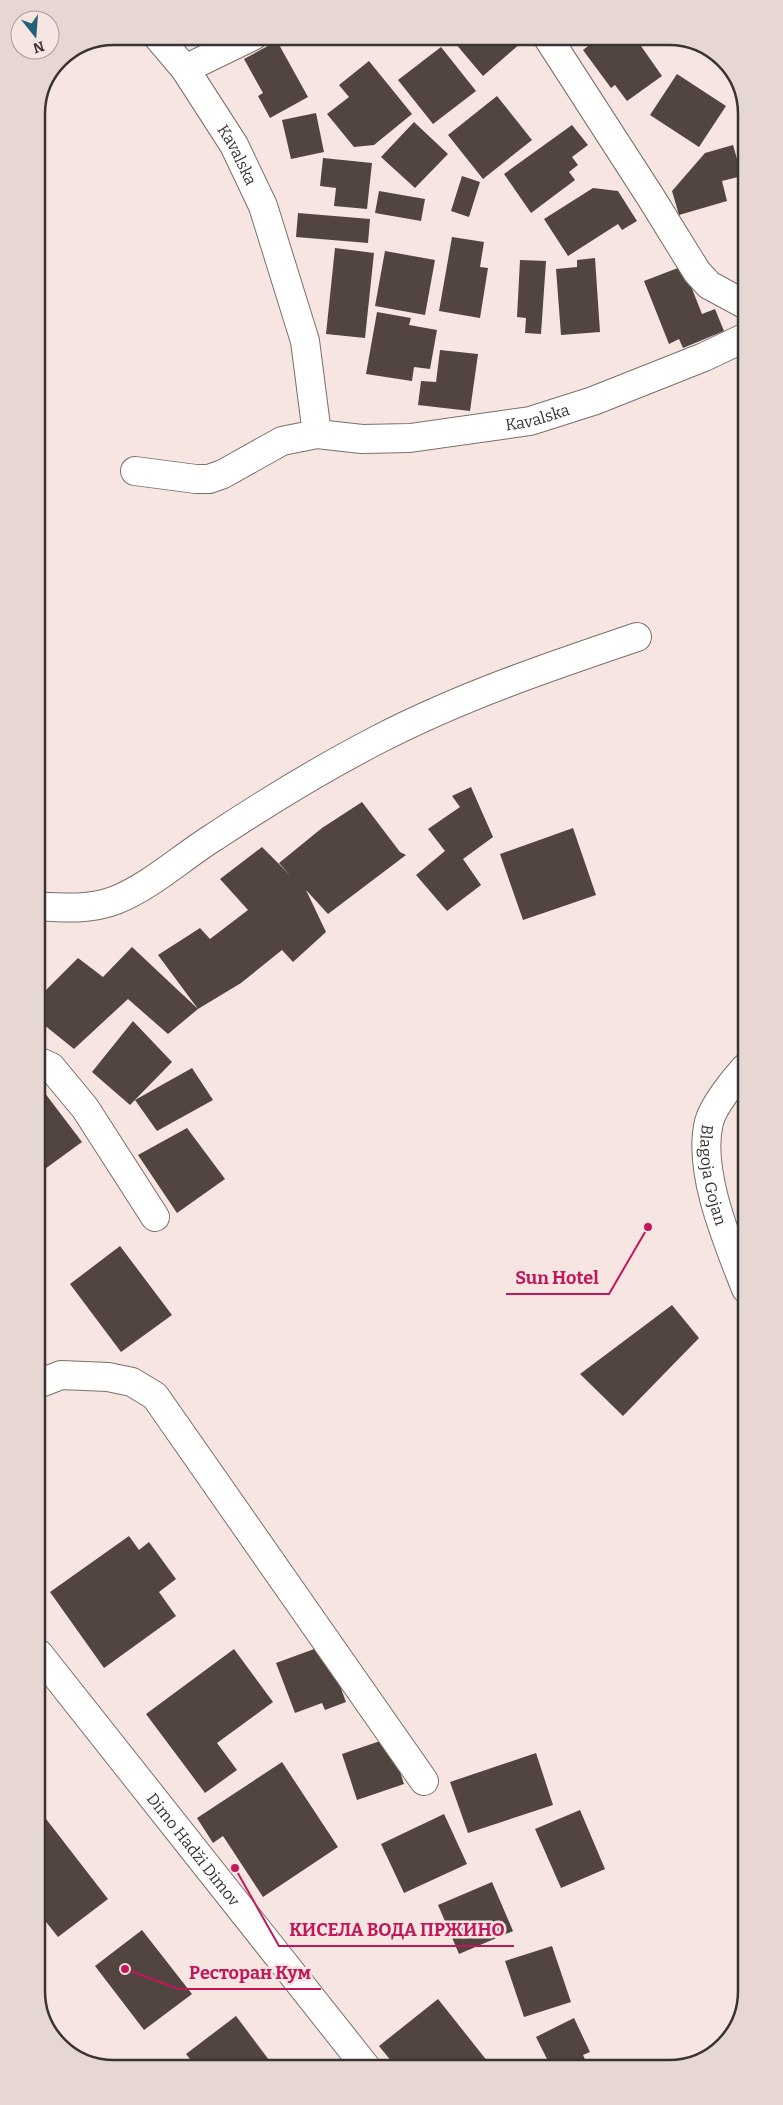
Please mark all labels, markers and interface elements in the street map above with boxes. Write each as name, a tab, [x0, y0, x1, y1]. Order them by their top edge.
north arrow	[10, 10, 60, 60]
text: N	[31, 37, 46, 57]
street label: Kavalska	[213, 121, 261, 188]
street label: Kavalska	[504, 400, 572, 434]
street label: Blagoja Gojan	[696, 1123, 730, 1228]
callout: Sun Hotel	[506, 1261, 609, 1294]
text: Sun Hotel	[515, 1267, 599, 1289]
street label: Dimo Hadži Dimov	[143, 1789, 244, 1910]
callout: КИСЕЛА ВОДА ПРЖИНО	[279, 1913, 514, 1946]
text: КИСЕЛА ВОДА ПРЖИНО	[289, 1919, 505, 1941]
callout: Ресторан Кум	[179, 1956, 321, 1989]
text: Ресторан Кум	[189, 1962, 311, 1984]

